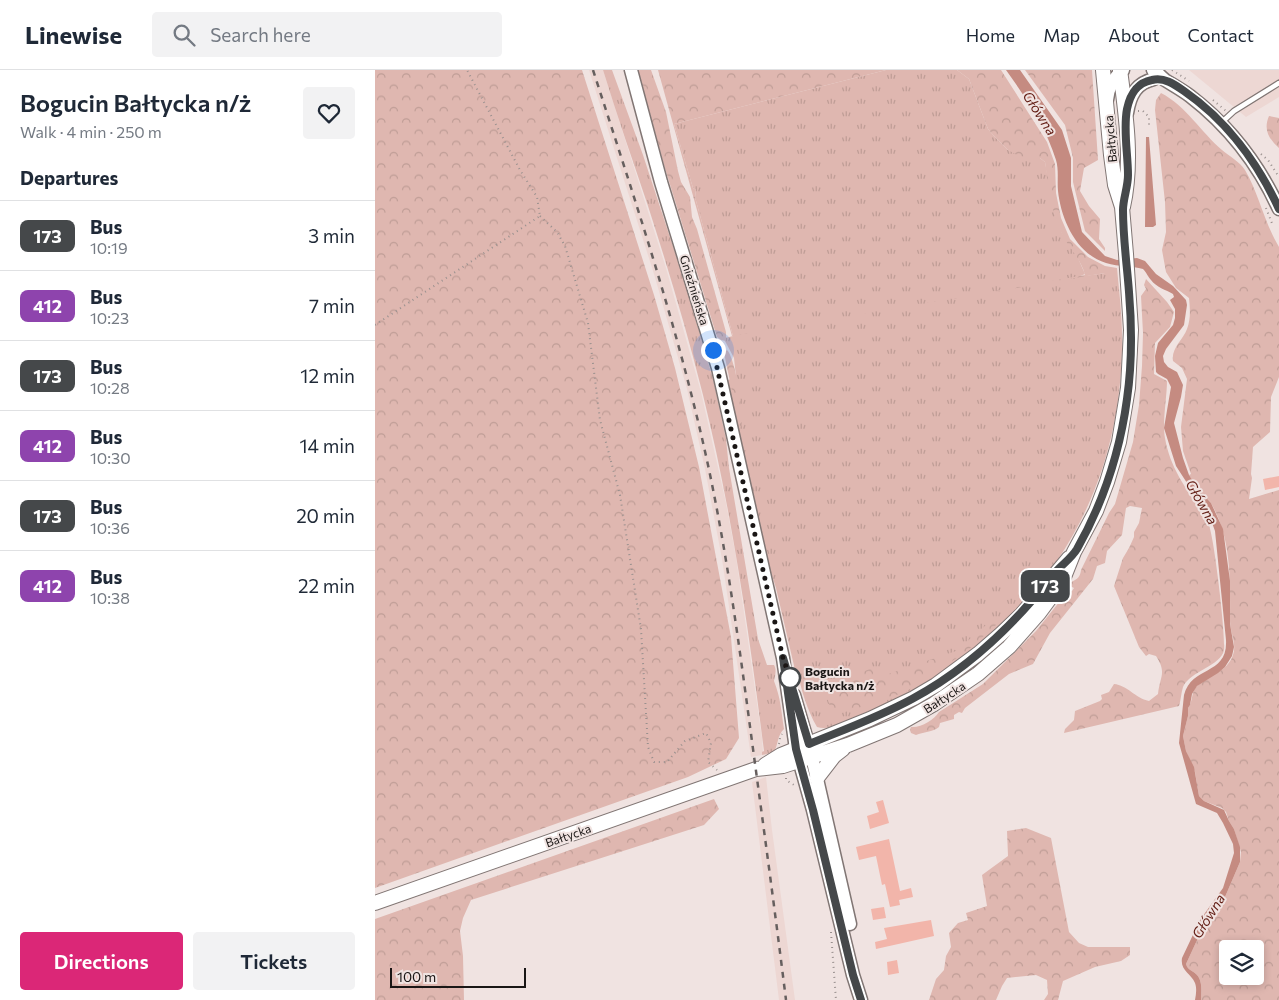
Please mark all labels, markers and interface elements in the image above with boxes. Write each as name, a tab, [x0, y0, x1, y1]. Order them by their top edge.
search box	[152, 12, 502, 57]
text: Linewise	[25, 20, 122, 49]
icon: search	[170, 21, 198, 49]
text: Search here	[210, 23, 311, 46]
text: Home	[966, 24, 1015, 46]
text: Map	[1043, 24, 1080, 46]
text: About	[1108, 24, 1160, 46]
text: Contact	[1188, 24, 1254, 46]
button: heart	[303, 87, 355, 139]
text: Bogucin Bałtycka n/ż	[20, 88, 251, 117]
water label: Główna	[1020, 88, 1060, 138]
street label: Bałtycka	[1101, 115, 1119, 163]
text: Walk · 4 min · 250 m	[20, 122, 162, 141]
text: Departures	[20, 166, 118, 189]
text: Bus	[90, 215, 122, 238]
text: 3 min	[308, 224, 355, 247]
text: 173	[33, 225, 62, 247]
text: 10:19	[90, 238, 128, 257]
street label: Gnieźnieńska	[678, 253, 712, 327]
text: Bus	[90, 285, 122, 308]
text: 7 min	[309, 294, 355, 317]
text: 412	[33, 295, 62, 317]
text: 10:23	[90, 308, 129, 327]
your location	[701, 338, 726, 363]
text: Bus	[90, 355, 122, 378]
text: 12 min	[300, 364, 355, 387]
text: 173	[33, 365, 62, 387]
text: 10:28	[90, 378, 130, 397]
text: Bus	[90, 425, 122, 448]
text: 14 min	[299, 434, 355, 457]
text: 412	[33, 435, 62, 457]
text: 10:30	[90, 448, 131, 467]
water label: Główna	[1182, 477, 1222, 527]
text: Bus	[90, 495, 122, 518]
text: 20 min	[296, 504, 355, 527]
text: 173	[33, 505, 62, 527]
text: 10:36	[90, 518, 130, 537]
text: Bus	[90, 565, 122, 588]
line badge: 173	[1016, 570, 1074, 602]
text: 22 min	[298, 574, 355, 597]
text: 412	[33, 575, 62, 597]
text: 173	[1031, 575, 1059, 597]
text: 10:38	[90, 588, 130, 607]
place label: Bogucin Bałtycka n/ż	[805, 664, 875, 692]
marker: Bogucin Bałtycka n/ż	[779, 667, 801, 689]
street label: Bałtycka	[920, 678, 968, 716]
street label: Bałtycka	[543, 821, 593, 849]
water label: Główna	[1188, 891, 1228, 941]
button: Directions	[20, 932, 183, 990]
button: Tickets	[193, 932, 355, 990]
map controls	[1219, 940, 1264, 985]
button: layers	[1219, 940, 1264, 985]
scale bar	[390, 965, 526, 988]
text: 100 m	[397, 968, 436, 985]

